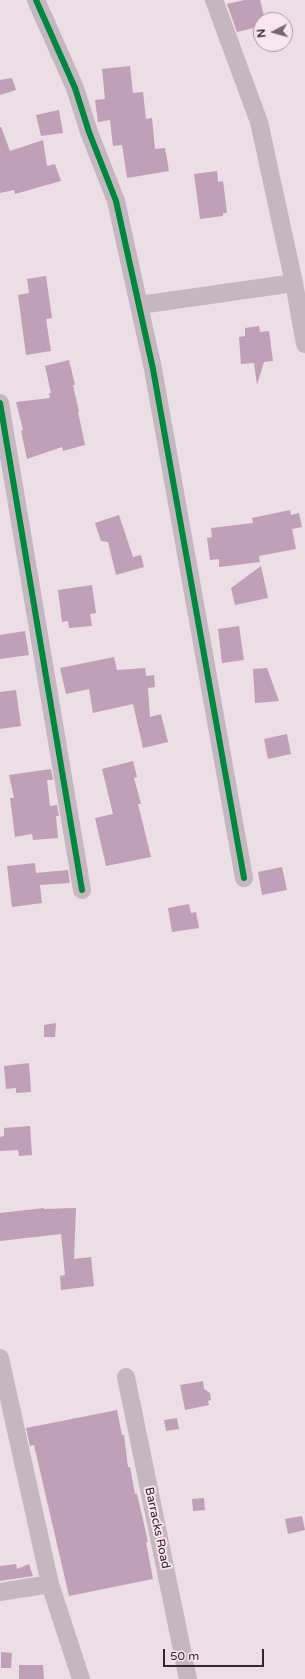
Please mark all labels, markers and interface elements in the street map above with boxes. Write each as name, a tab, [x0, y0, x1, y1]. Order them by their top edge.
north arrow	[253, 12, 293, 52]
text: N	[255, 28, 268, 38]
street label: Barracks Road	[141, 1486, 173, 1570]
scale bar	[165, 1641, 266, 1667]
text: 50 m	[170, 1649, 199, 1663]

